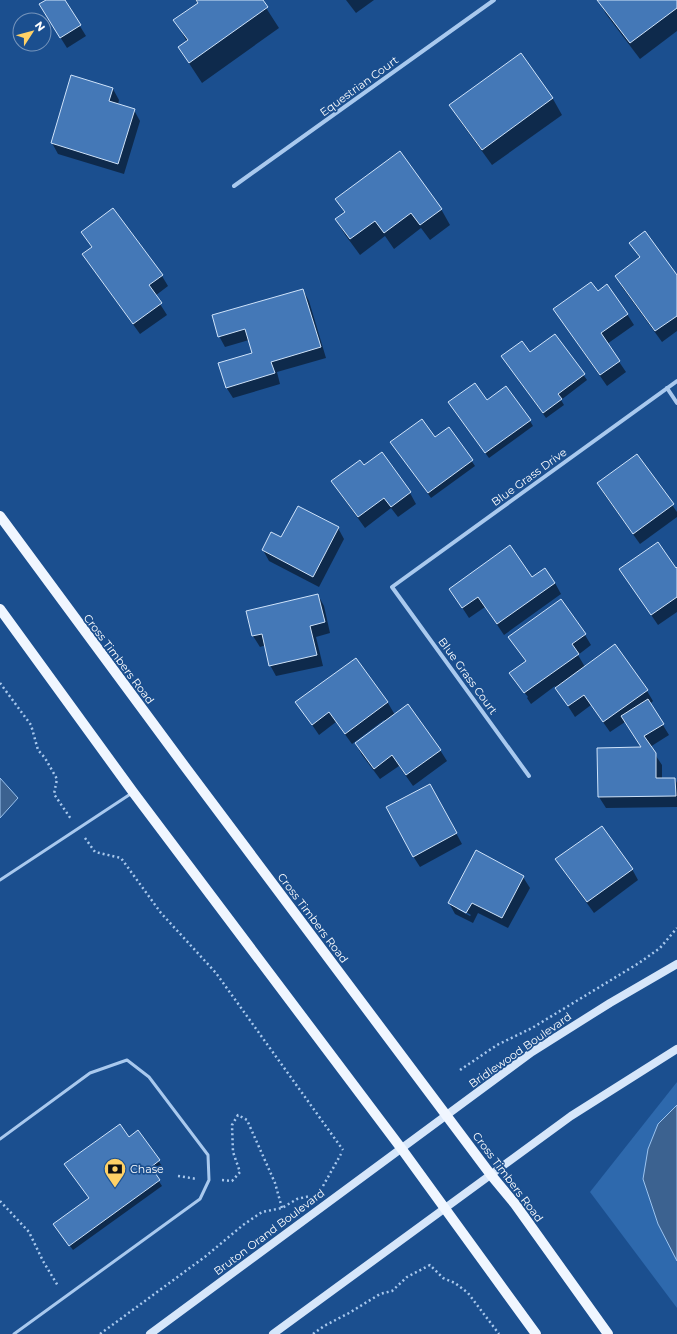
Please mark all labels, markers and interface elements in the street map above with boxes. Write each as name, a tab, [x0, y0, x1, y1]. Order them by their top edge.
north arrow	[12, 12, 52, 52]
text: N	[32, 18, 48, 34]
street label: Equestrian Court	[317, 53, 401, 119]
street label: Blue Grass Drive	[489, 445, 570, 509]
street label: Cross Timbers Road	[81, 611, 157, 707]
street label: Blue Grass Court	[435, 635, 501, 718]
street label: Cross Timbers Road	[275, 870, 351, 966]
street label: Bridlewood Boulevard	[466, 1009, 574, 1091]
street label: Cross Timbers Road	[470, 1129, 546, 1225]
bank icon: Chase	[102, 1156, 128, 1189]
place label: Chase	[130, 1162, 164, 1176]
street label: Bruton Orand Boulevard	[211, 1186, 327, 1278]

